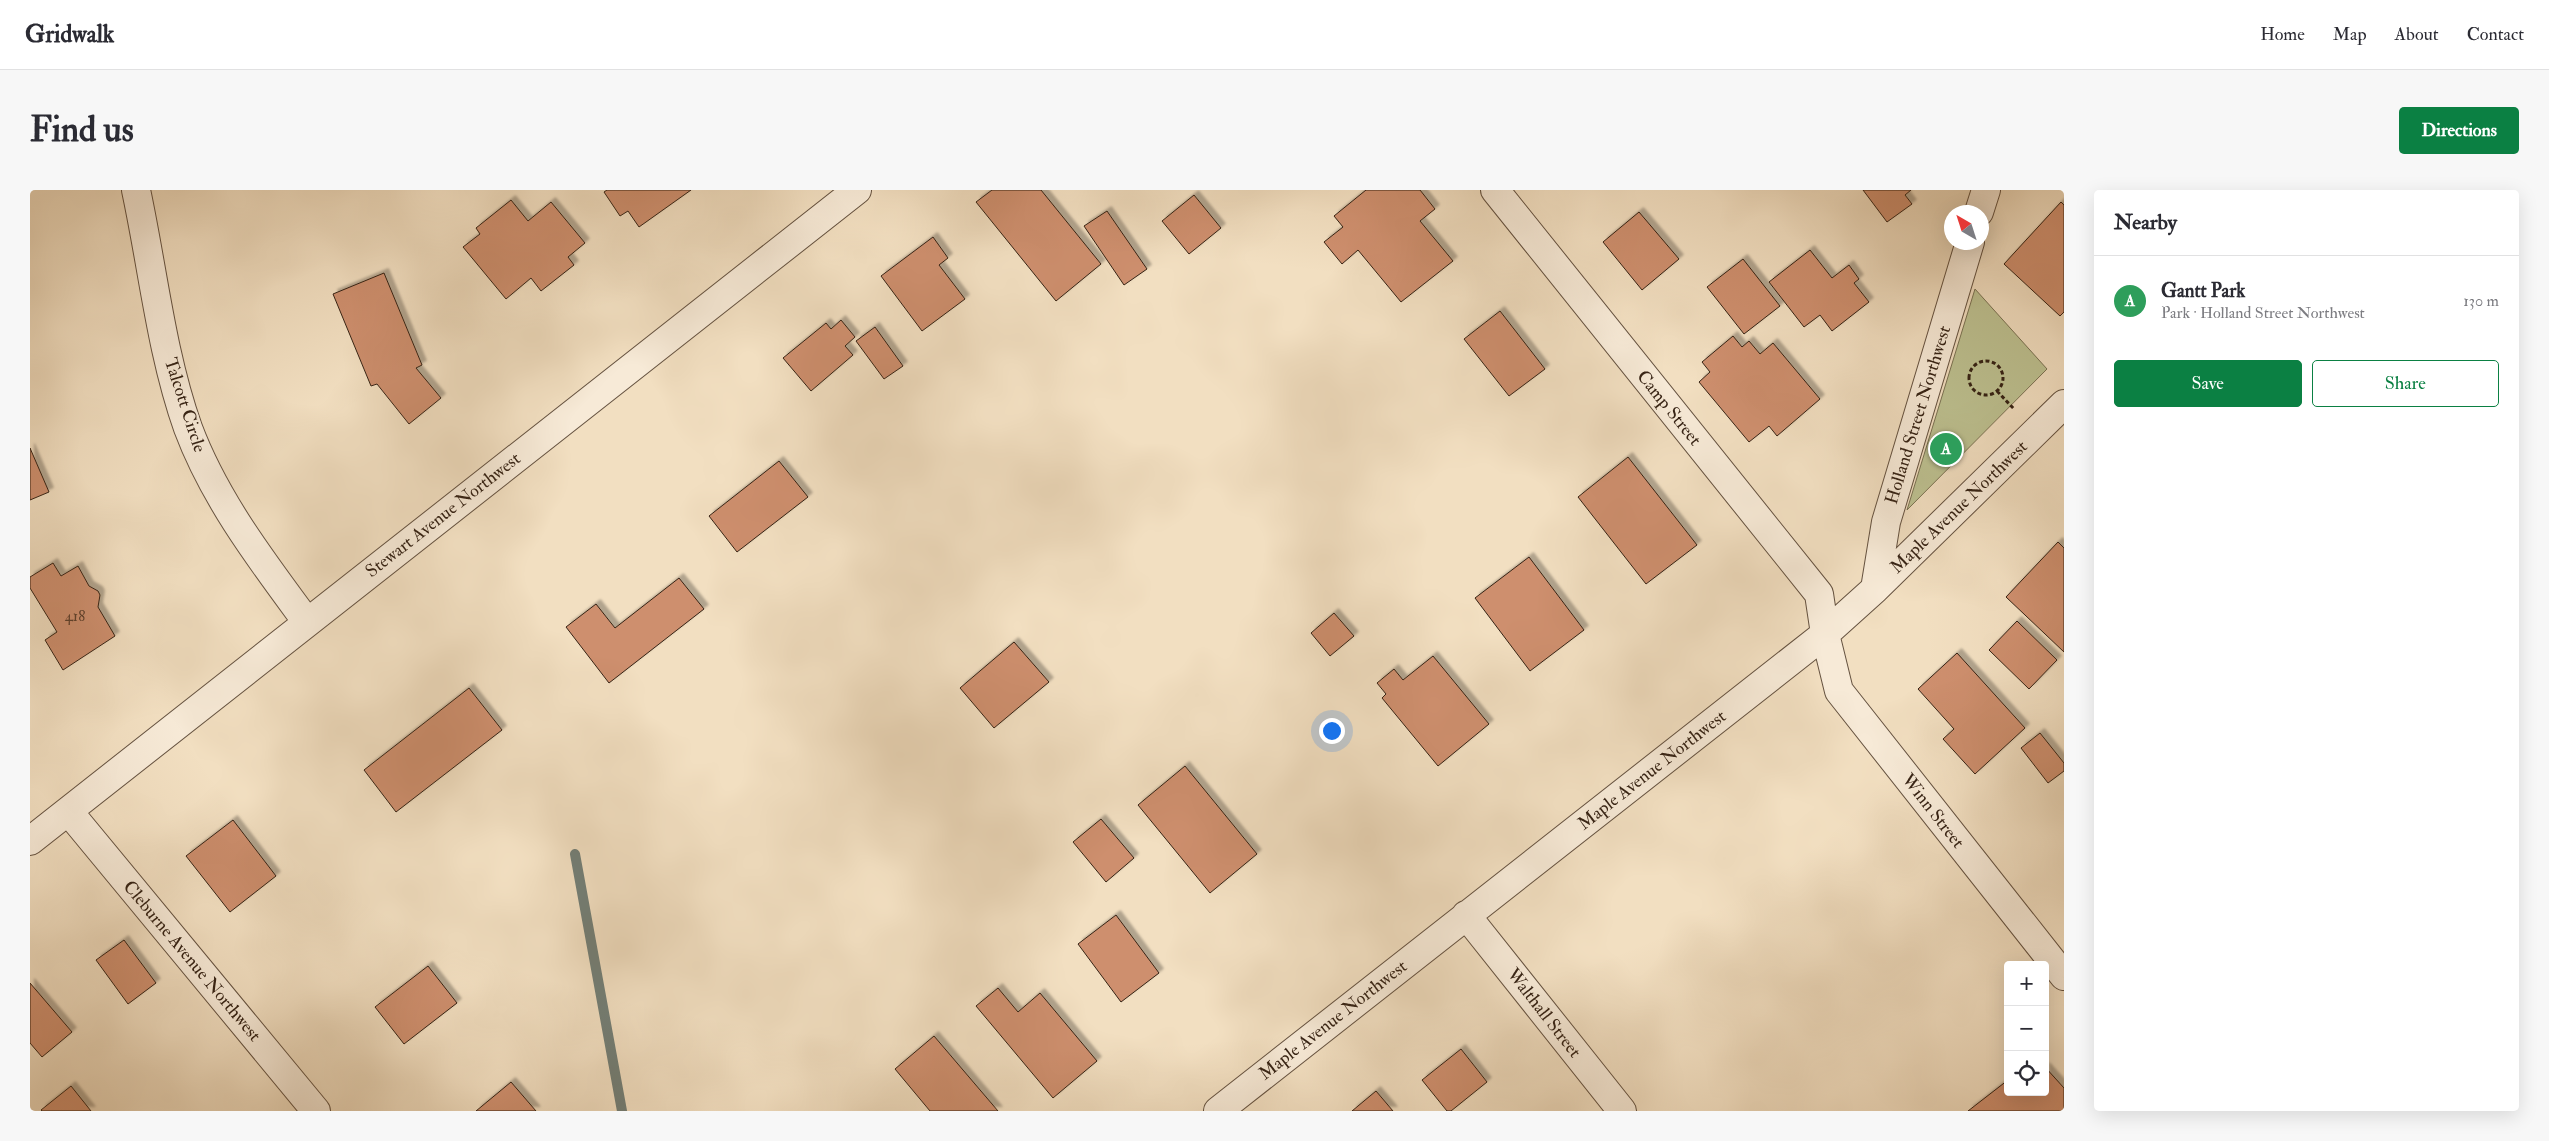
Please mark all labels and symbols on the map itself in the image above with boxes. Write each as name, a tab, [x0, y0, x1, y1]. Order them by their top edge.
north arrow	[1944, 205, 1989, 250]
street label: Holland Street Northwest	[1880, 323, 1956, 507]
street label: Talcott Circle	[159, 355, 211, 456]
street label: Camp Street	[1632, 366, 1707, 451]
pin: A	[1930, 430, 1962, 468]
street label: Maple Avenue Northwest	[1886, 436, 2032, 578]
street label: Stewart Avenue Northwest	[361, 447, 525, 583]
house number: 418	[65, 607, 85, 626]
street label: Maple Avenue Northwest	[1573, 705, 1731, 835]
your location	[1319, 718, 1345, 744]
street label: Winn Street	[1896, 768, 1970, 853]
street label: Cleburne Avenue Northwest	[118, 876, 266, 1046]
street label: Maple Avenue Northwest	[1254, 955, 1412, 1085]
street label: Walthall Street	[1501, 963, 1586, 1063]

